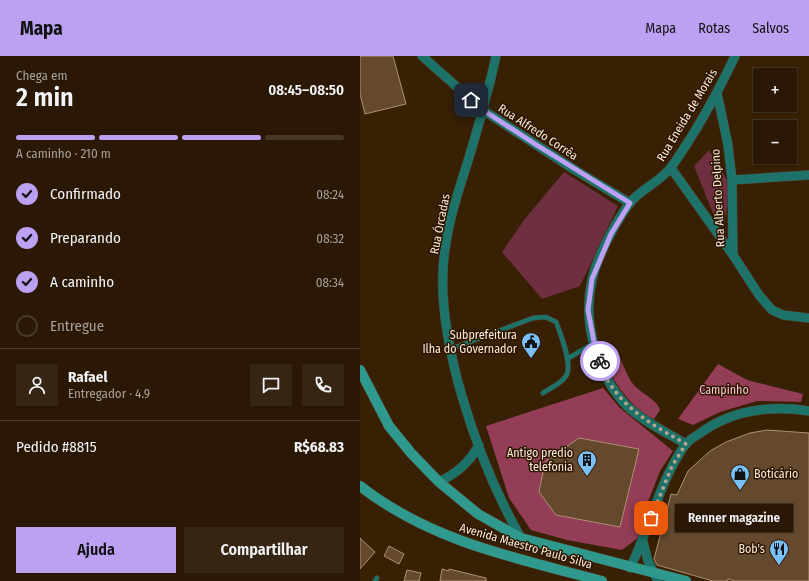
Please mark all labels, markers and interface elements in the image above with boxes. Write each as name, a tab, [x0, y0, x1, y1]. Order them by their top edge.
text: Mapa	[20, 17, 63, 40]
text: Mapa	[645, 20, 676, 37]
text: Rotas	[698, 20, 730, 37]
text: Salvos	[752, 20, 789, 37]
street label: Rua Eneida de Morais	[654, 66, 720, 164]
text: Chega em	[16, 68, 67, 83]
map controls	[753, 68, 797, 164]
button: +	[753, 68, 797, 112]
text: 08:45–08:50	[268, 81, 344, 99]
text: 2 min	[16, 82, 74, 113]
pin	[454, 83, 488, 117]
icon: home	[460, 89, 482, 111]
street label: Rua Alfredo Corrêa	[496, 101, 580, 163]
button: −	[753, 120, 797, 164]
text: A caminho · 210 m	[16, 146, 111, 161]
street label: Rua Alberto Delpino	[708, 148, 728, 248]
icon: check	[16, 183, 38, 205]
text: Confirmado	[50, 185, 121, 203]
text: 08:24	[316, 187, 344, 202]
street label: Rua Órcadas	[426, 192, 453, 255]
icon: check	[16, 227, 38, 249]
text: Preparando	[50, 229, 121, 247]
text: 08:32	[316, 231, 344, 246]
icon: check	[16, 271, 38, 293]
text: A caminho	[50, 273, 114, 291]
text: 08:34	[316, 275, 344, 290]
text: Entregue	[50, 317, 104, 335]
place label: Subprefeitura Ilha do Governador	[422, 328, 518, 356]
public building icon: Subprefeitura Ilha do Governador	[520, 331, 542, 359]
courier	[580, 341, 620, 381]
icon: bike	[589, 350, 611, 372]
button: person	[16, 364, 58, 406]
button: chat	[250, 364, 292, 406]
button: phone	[302, 364, 344, 406]
text: Rafael	[68, 368, 108, 386]
park label: Campinho	[699, 383, 749, 397]
text: Entregador · 4.9	[68, 386, 150, 401]
text: Pedido #8815	[16, 438, 97, 456]
text: R$68.83	[294, 438, 344, 456]
place label: Antigo predio telefonia	[507, 446, 573, 474]
building icon: Antigo predio telefonia	[576, 449, 598, 477]
shop icon: Boticário	[729, 463, 751, 491]
place label: Boticário	[754, 467, 798, 481]
pin	[634, 501, 668, 535]
callout: Renner magazine	[675, 504, 793, 532]
icon: bag	[640, 507, 662, 529]
text: Renner magazine	[688, 510, 780, 525]
street label: Avenida Maestro Paulo Silva	[458, 520, 594, 572]
button: Ajuda	[16, 527, 176, 573]
button: Compartilhar	[184, 527, 344, 573]
restaurant icon: Bob's	[768, 538, 790, 566]
place label: Bob's	[738, 542, 765, 556]

